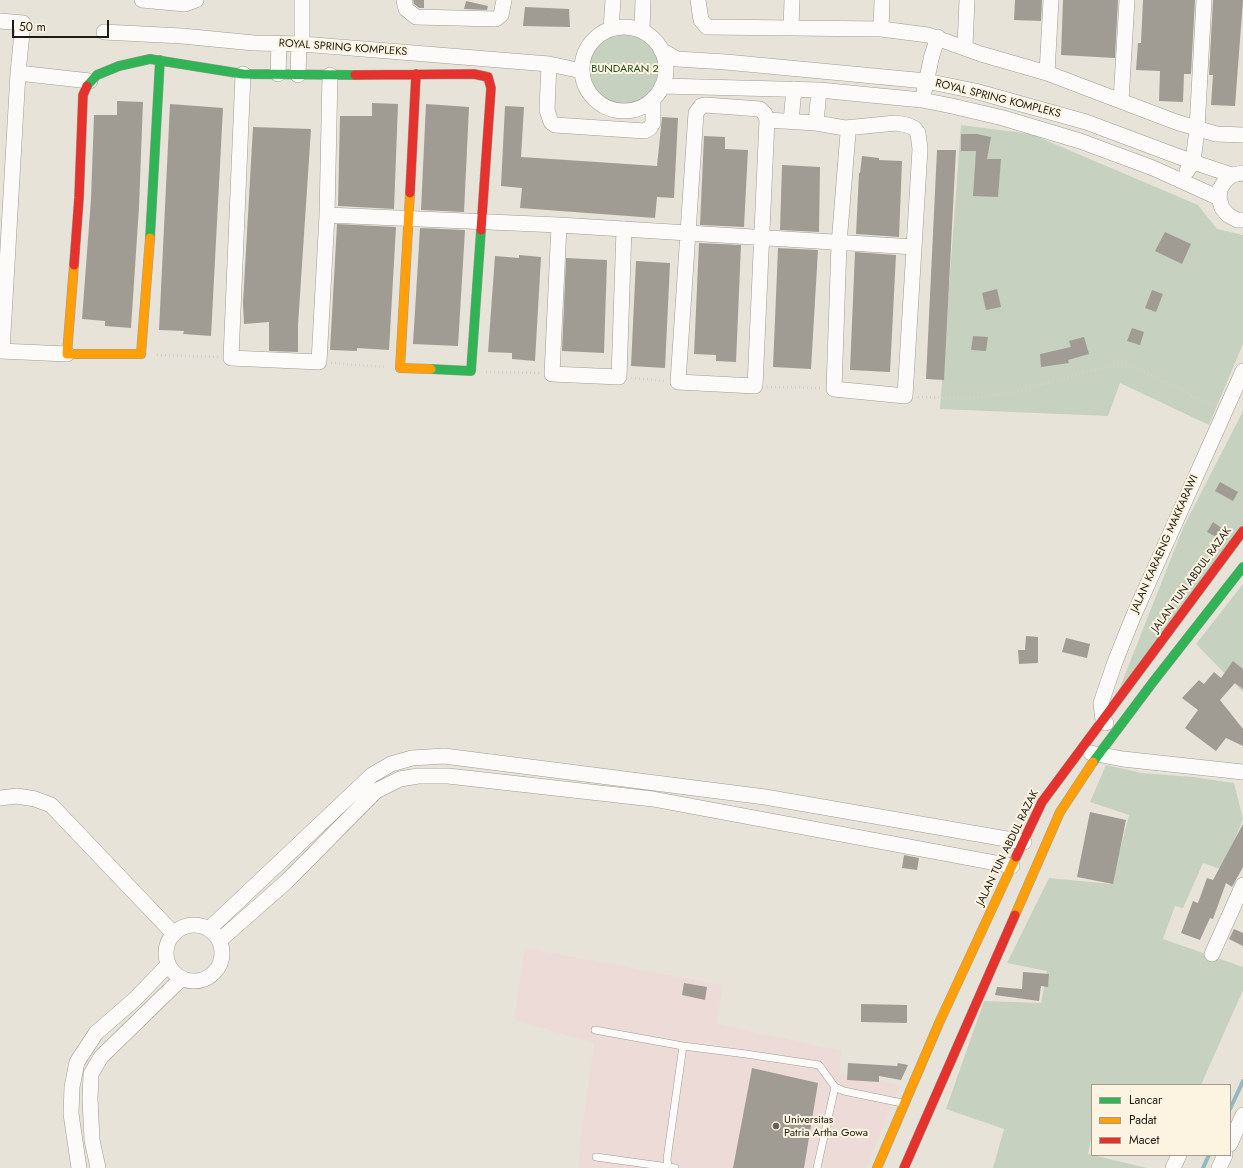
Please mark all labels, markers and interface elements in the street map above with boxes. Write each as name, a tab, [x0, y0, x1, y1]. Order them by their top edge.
scale bar	[14, 12, 111, 38]
text: 50 m	[19, 18, 46, 36]
street label: ROYAL SPRING KOMPLEKS	[278, 37, 408, 59]
park label: BUNDARAN 2	[591, 62, 659, 76]
street label: ROYAL SPRING KOMPLEKS	[934, 77, 1062, 121]
street label: JALAN KARAENG MAKKARAWI	[1129, 473, 1201, 615]
street label: JALAN TUN ABDUL RAZAK	[1149, 525, 1235, 635]
street label: JALAN TUN ABDUL RAZAK	[974, 788, 1042, 908]
legend	[1091, 1084, 1231, 1156]
text: Lancar	[1129, 1091, 1162, 1109]
text: Padat	[1129, 1111, 1156, 1129]
place label: Universitas Patria Artha Gowa	[784, 1113, 868, 1139]
marker: Universitas Patria Artha Gowa	[771, 1121, 781, 1131]
text: Macet	[1129, 1131, 1159, 1149]

